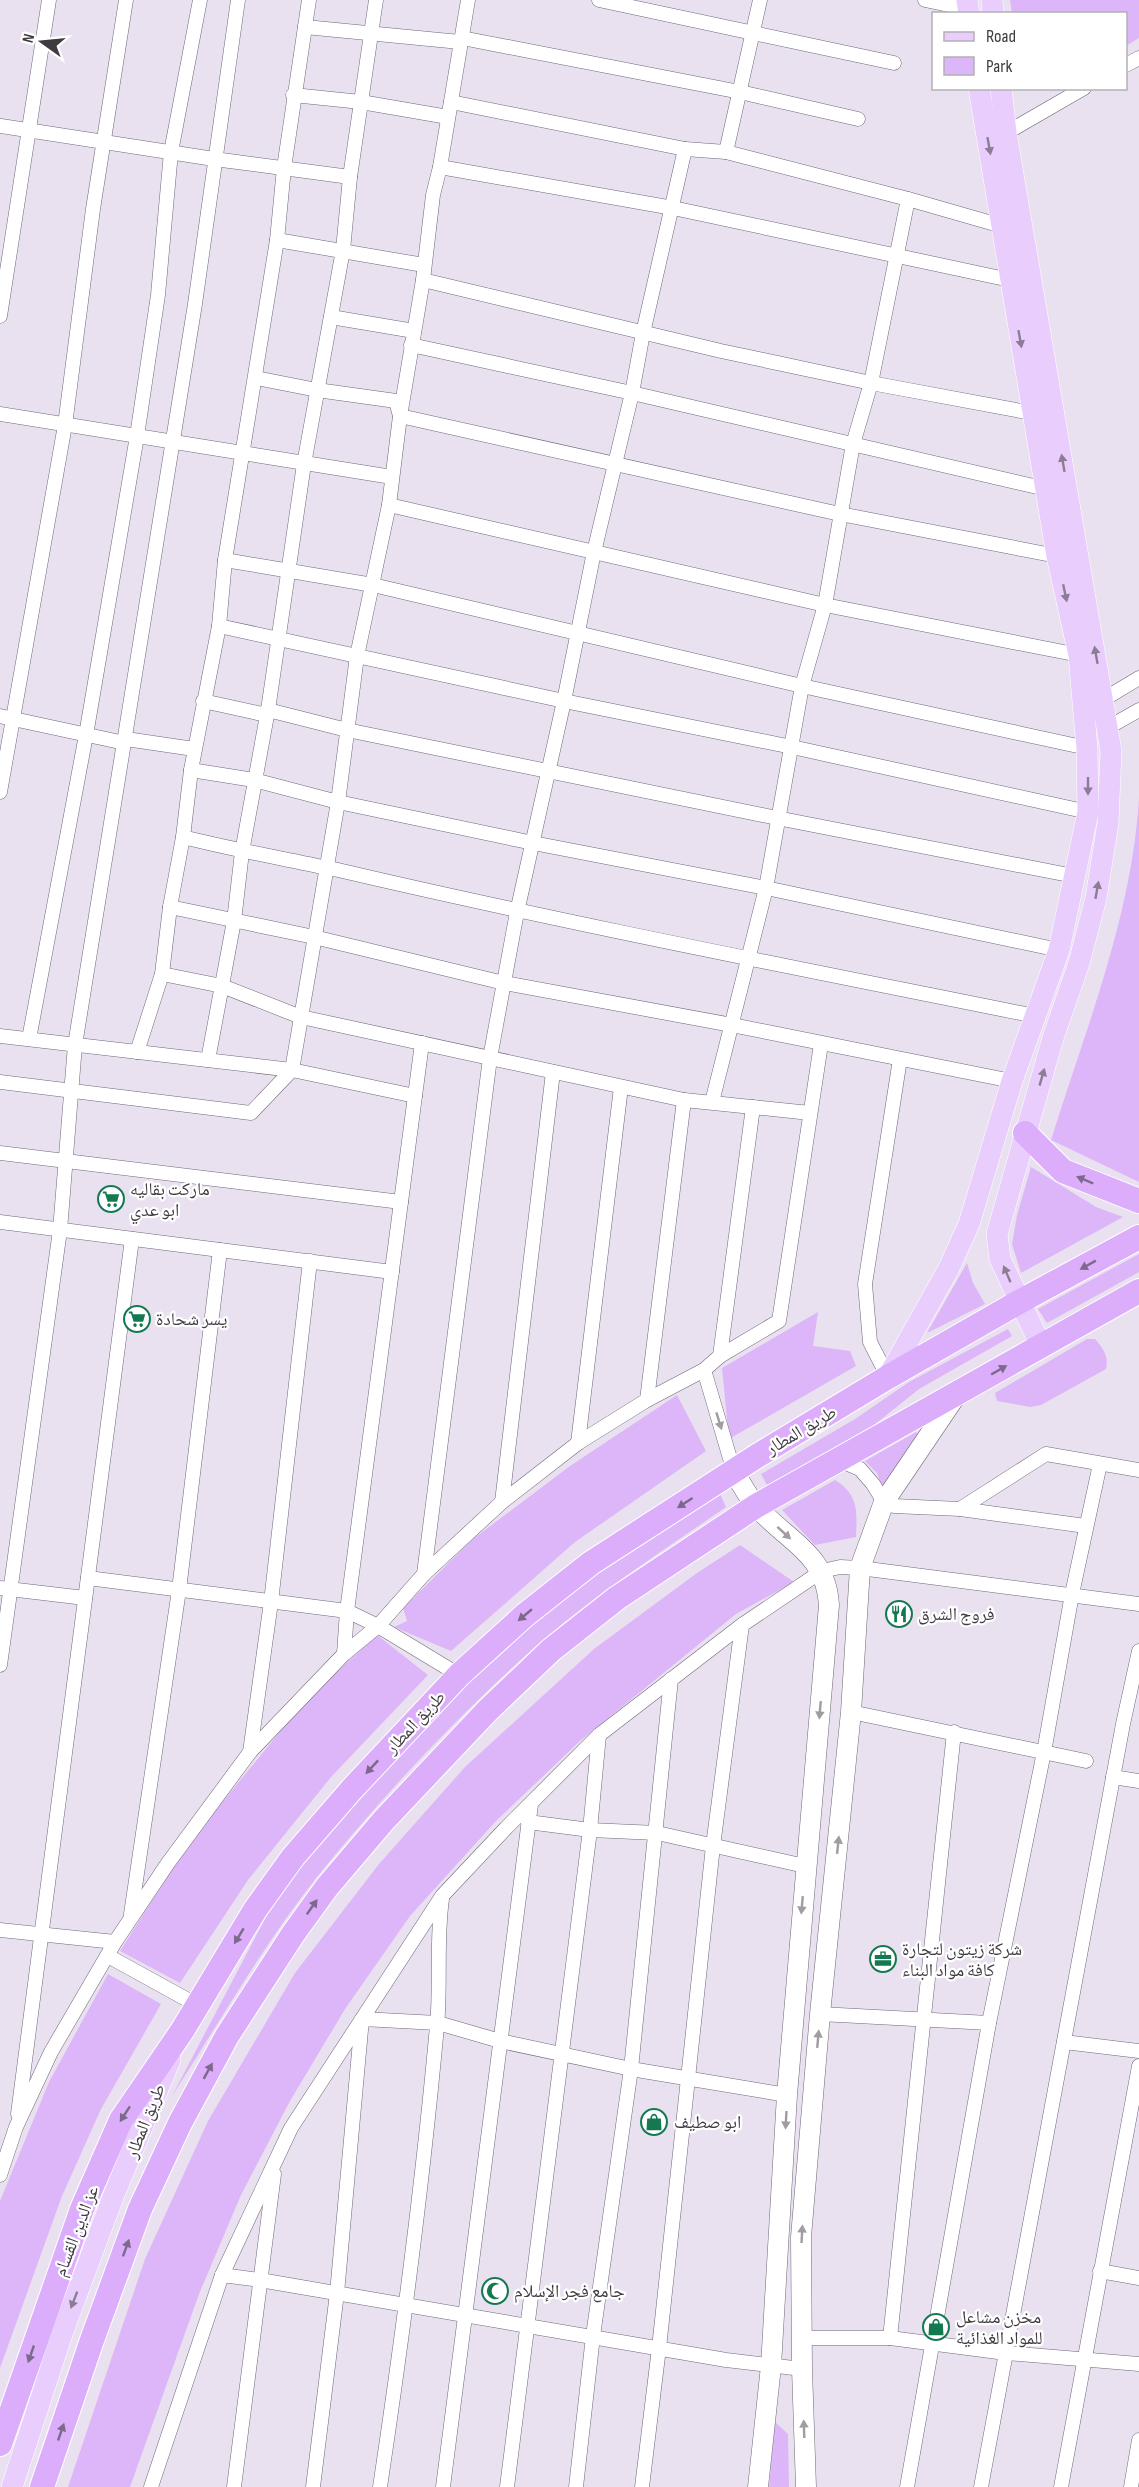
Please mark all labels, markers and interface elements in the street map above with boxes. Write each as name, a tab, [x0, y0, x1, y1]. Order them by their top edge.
north arrow	[12, 12, 72, 72]
legend	[932, 12, 1127, 90]
text: Road	[986, 26, 1016, 47]
text: N	[19, 32, 39, 45]
text: Park	[986, 56, 1012, 77]
one-way arrow	[985, 137, 994, 156]
one-way arrow	[1015, 329, 1024, 348]
one-way arrow	[1058, 454, 1067, 473]
one-way arrow	[1061, 583, 1071, 602]
one-way arrow	[1092, 646, 1101, 665]
one-way arrow	[1083, 776, 1093, 795]
one-way arrow	[1093, 881, 1102, 900]
one-way arrow	[1038, 1068, 1047, 1086]
one-way arrow	[1075, 1175, 1093, 1185]
place label: ماركت بقاليه ابو عدي	[130, 1179, 210, 1225]
supermarket icon: ماركت بقاليه ابو عدي	[96, 1184, 126, 1214]
one-way arrow	[1079, 1260, 1096, 1270]
one-way arrow	[1002, 1265, 1011, 1283]
supermarket icon: يسر شحادة	[122, 1304, 152, 1334]
place label: يسر شحادة	[156, 1309, 227, 1330]
one-way arrow	[991, 1364, 1007, 1375]
street label: طريق المطار	[762, 1401, 840, 1460]
one-way arrow	[715, 1412, 724, 1430]
one-way arrow	[677, 1498, 693, 1509]
one-way arrow	[777, 1525, 791, 1539]
restaurant icon: فروج الشرق	[884, 1599, 914, 1629]
place label: فروج الشرق	[918, 1604, 995, 1626]
one-way arrow	[518, 1608, 533, 1621]
street label: طريق المطار	[380, 1687, 450, 1759]
one-way arrow	[815, 1701, 824, 1720]
one-way arrow	[366, 1759, 379, 1774]
one-way arrow	[833, 1836, 842, 1855]
one-way arrow	[797, 1895, 807, 1914]
one-way arrow	[306, 1899, 318, 1914]
one-way arrow	[234, 1928, 244, 1945]
place label: شركة زيتون لتجارة كافة مواد البناء	[902, 1939, 1022, 1981]
office icon: شركة زيتون لتجارة كافة مواد البناء	[868, 1944, 898, 1974]
one-way arrow	[813, 2030, 823, 2049]
one-way arrow	[203, 2062, 213, 2079]
street label: طريق المطار	[121, 2081, 170, 2162]
one-way arrow	[120, 2106, 131, 2123]
shop icon: ابو صطيف	[639, 2107, 669, 2137]
one-way arrow	[781, 2110, 790, 2129]
place label: ابو صطيف	[674, 2112, 741, 2133]
street label: عز الدين القسام	[50, 2183, 104, 2280]
one-way arrow	[797, 2224, 806, 2243]
one-way arrow	[121, 2238, 131, 2256]
mosque icon: جامع فجر الإسلام	[480, 2276, 510, 2306]
place label: جامع فجر الإسلام	[514, 2281, 625, 2303]
one-way arrow	[69, 2291, 79, 2309]
place label: مخزن مشاعل للمواد الغذائية	[956, 2307, 1043, 2349]
shop icon: مخزن مشاعل للمواد الغذائية	[921, 2312, 951, 2342]
one-way arrow	[26, 2345, 36, 2363]
one-way arrow	[799, 2419, 809, 2438]
one-way arrow	[57, 2422, 66, 2440]

